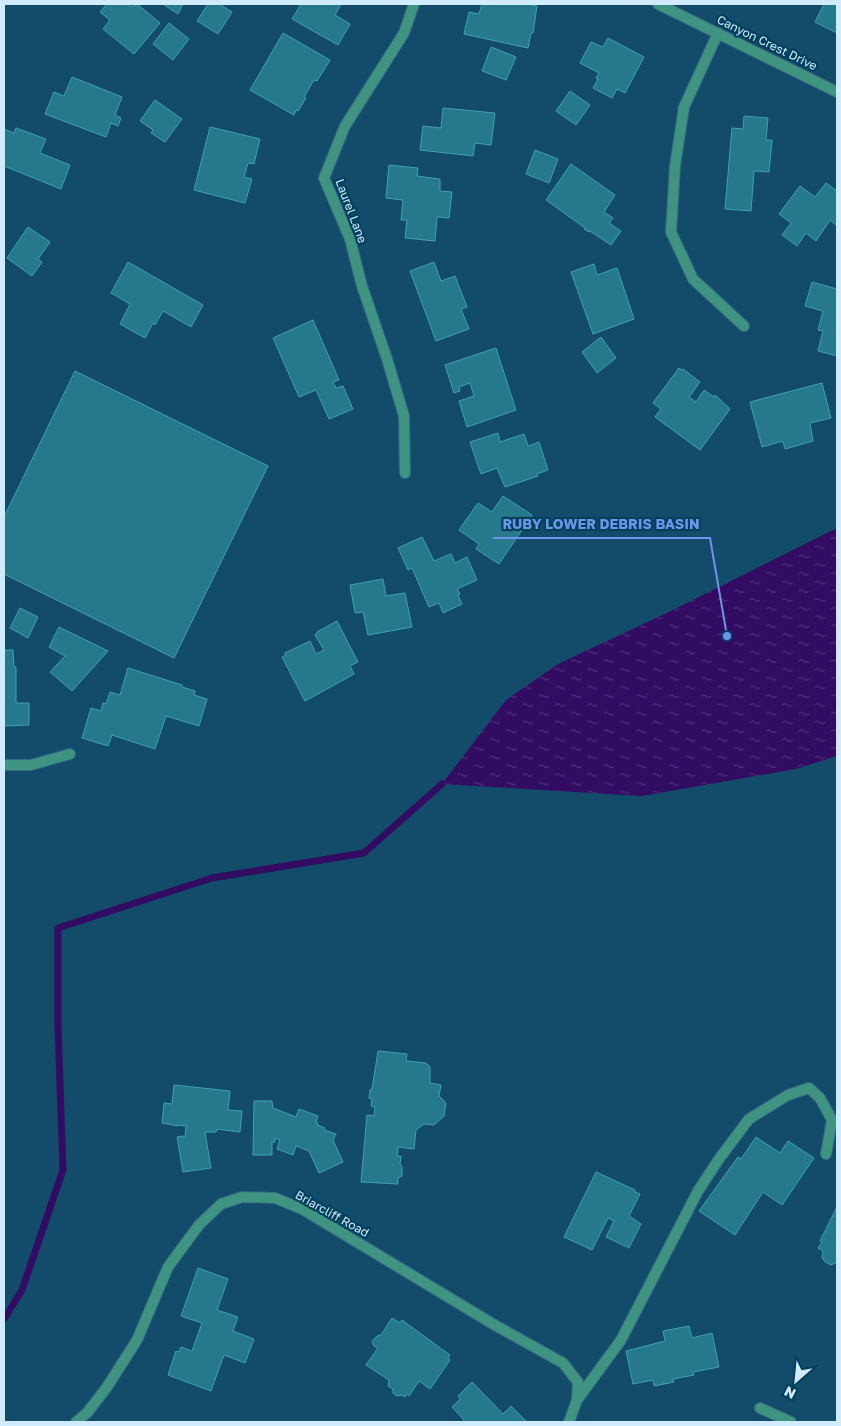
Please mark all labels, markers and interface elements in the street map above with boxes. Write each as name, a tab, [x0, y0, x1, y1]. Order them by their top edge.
street label: Canyon Crest Drive	[715, 12, 820, 73]
street label: Laurel Lane	[332, 177, 371, 245]
callout: RUBY LOWER DEBRIS BASIN	[493, 509, 710, 538]
text: RUBY LOWER DEBRIS BASIN	[502, 515, 700, 532]
street label: Briarcliff Road	[293, 1187, 372, 1240]
north arrow	[771, 1356, 821, 1406]
text: N	[781, 1383, 798, 1403]

